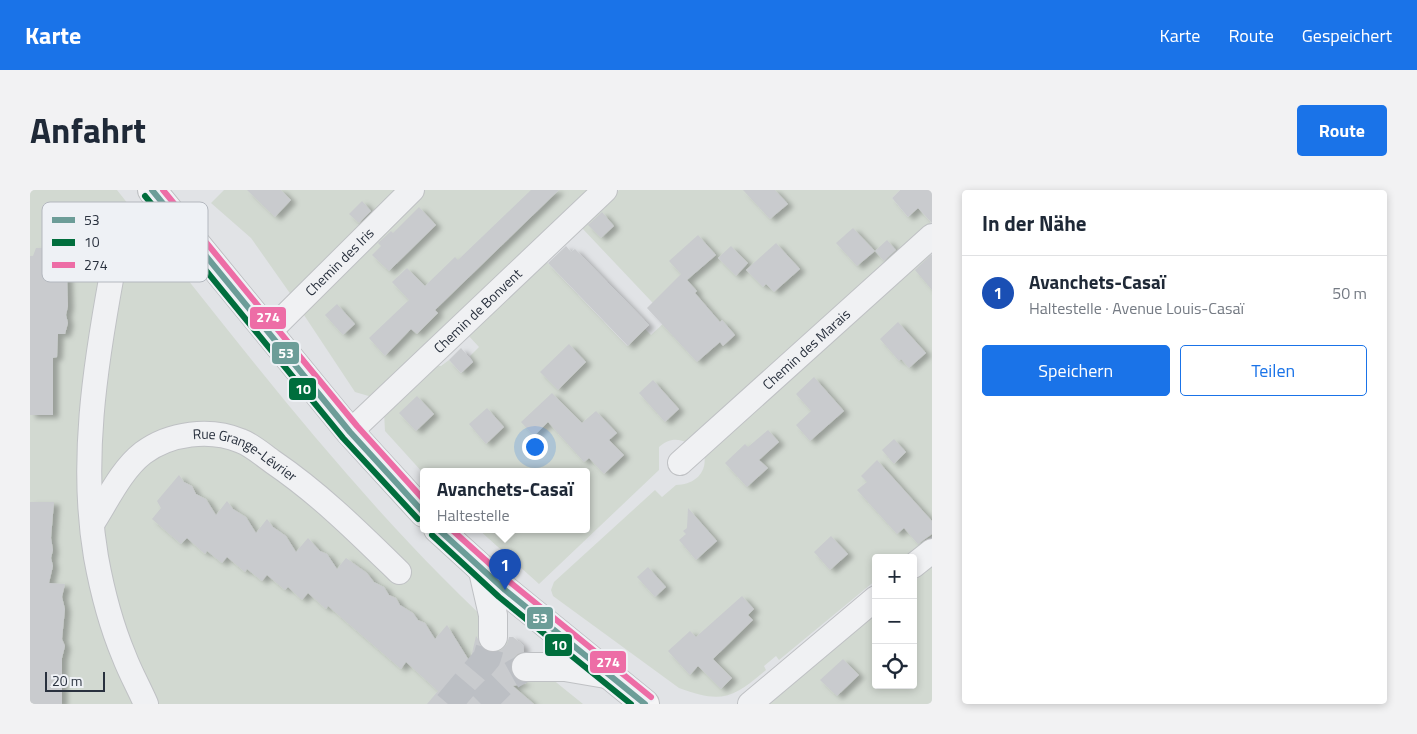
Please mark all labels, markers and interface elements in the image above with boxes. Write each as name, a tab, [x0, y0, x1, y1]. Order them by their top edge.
text: Karte	[25, 17, 81, 53]
text: Karte	[1159, 22, 1200, 49]
text: Route	[1228, 22, 1274, 49]
text: Gespeichert	[1302, 22, 1392, 49]
text: Anfahrt	[30, 103, 146, 157]
button: Route	[1297, 105, 1387, 156]
legend	[42, 202, 208, 282]
text: In der Nähe	[982, 207, 1087, 239]
text: 53	[84, 209, 100, 230]
street label: Chemin des Iris	[300, 222, 379, 301]
text: 10	[84, 231, 100, 252]
text: 274	[84, 254, 108, 275]
street label: Chemin de Bonvent	[428, 263, 526, 358]
text: Avanchets-Casaï	[1029, 267, 1166, 296]
text: 1	[994, 281, 1002, 305]
text: 50 m	[1332, 281, 1367, 305]
text: Haltestelle · Avenue Louis-Casaï	[1029, 296, 1244, 320]
street label: Chemin des Marais	[757, 304, 855, 394]
line badge: 274	[249, 306, 287, 330]
text: 274	[256, 306, 280, 327]
line badge: 53	[271, 341, 300, 365]
text: 53	[278, 342, 294, 363]
button: Speichern	[982, 345, 1170, 396]
button: Teilen	[1180, 345, 1367, 396]
line badge: 10	[288, 377, 317, 401]
text: 10	[295, 378, 311, 399]
street label: Rue Grange-Lévrier	[192, 423, 302, 486]
your location	[522, 434, 548, 460]
popup	[420, 468, 590, 533]
text: Avanchets-Casaï	[437, 474, 573, 503]
text: Haltestelle	[437, 503, 510, 527]
pin: 1	[489, 549, 521, 590]
map controls	[872, 554, 917, 689]
button: +	[872, 554, 917, 599]
button: −	[872, 599, 917, 644]
line badge: 53	[526, 606, 554, 630]
text: 53	[532, 607, 548, 628]
line badge: 10	[544, 633, 573, 657]
text: 10	[551, 634, 567, 655]
button: locate	[872, 644, 917, 689]
line badge: 274	[589, 650, 627, 674]
text: 274	[596, 651, 620, 672]
scale bar	[45, 669, 105, 692]
text: 20 m	[52, 670, 82, 691]

